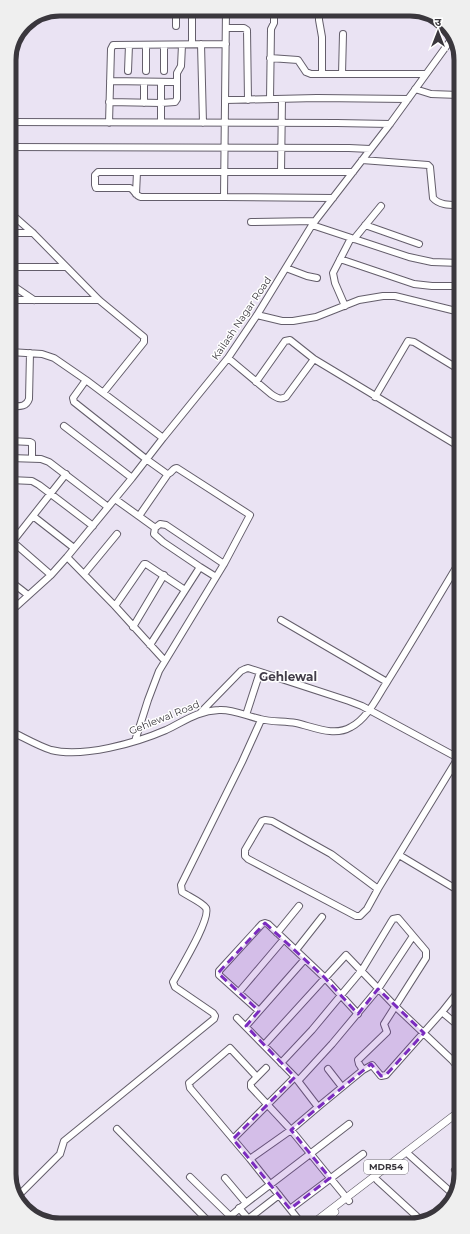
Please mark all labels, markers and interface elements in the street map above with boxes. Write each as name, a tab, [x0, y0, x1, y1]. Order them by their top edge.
north arrow	[418, 12, 458, 52]
text: उ	[435, 15, 442, 29]
street label: Kailash Nagar Road	[209, 274, 274, 363]
district label: Gehlewal	[259, 669, 317, 684]
street label: Gehlewal Road	[127, 697, 201, 738]
road number: MDR54	[364, 1160, 408, 1174]

